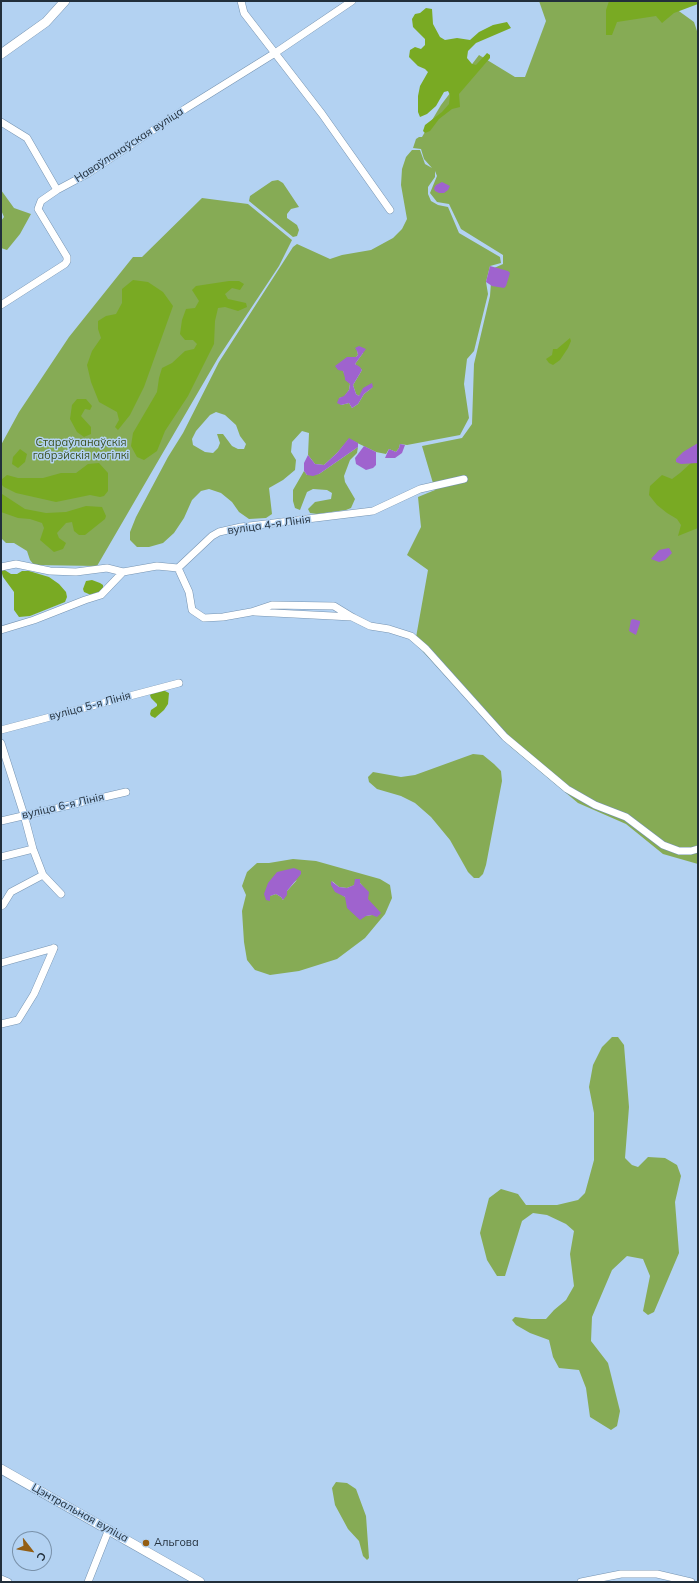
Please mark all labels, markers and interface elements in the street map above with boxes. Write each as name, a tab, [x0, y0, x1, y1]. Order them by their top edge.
street label: Наваўланаўская вуліца	[72, 105, 186, 185]
park label: Стараўланаўскія габрэйскія могілкі	[33, 436, 129, 462]
street label: вуліца 4-я Лінія	[227, 513, 311, 537]
street label: вуліца 5-я Лінія	[48, 689, 132, 723]
street label: вуліца 6-я Лінія	[21, 790, 105, 822]
street label: Цэнтральная вуліца	[29, 1481, 131, 1545]
north arrow	[12, 1531, 52, 1571]
place label: Альгова	[154, 1536, 199, 1550]
marker: Альгова	[141, 1538, 151, 1548]
text: С	[33, 1550, 49, 1563]

